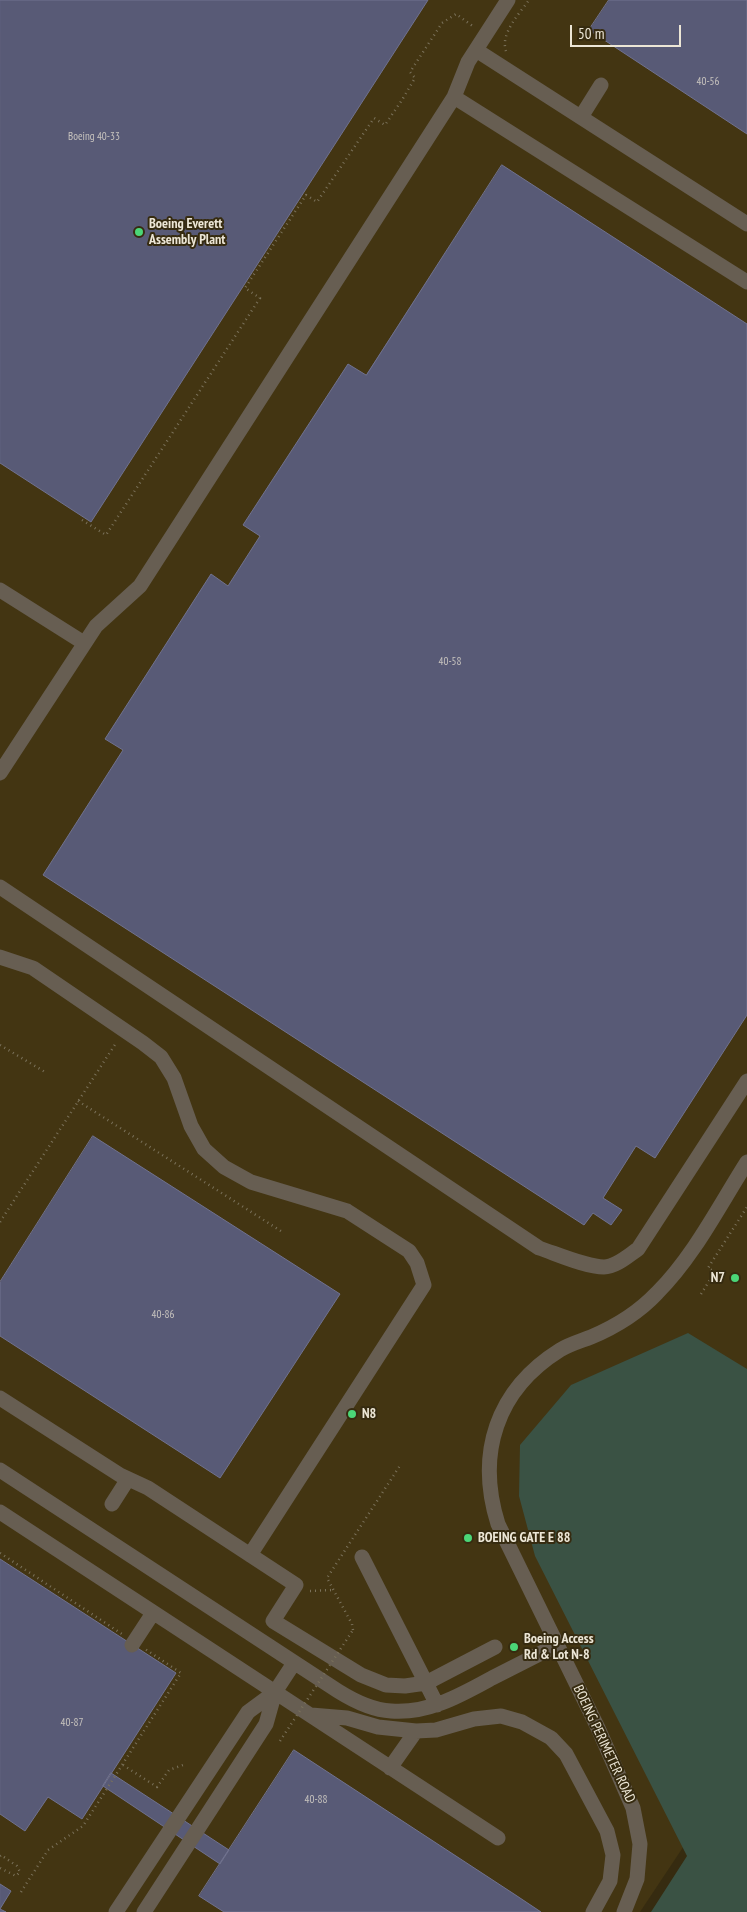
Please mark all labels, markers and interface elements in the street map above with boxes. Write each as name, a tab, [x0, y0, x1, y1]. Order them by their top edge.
scale bar	[572, 15, 683, 47]
text: 50 m	[578, 24, 604, 43]
house number: 40-56	[696, 75, 720, 89]
house number: Boeing 40-33	[68, 130, 120, 144]
place label: Boeing Everett Assembly Plant	[149, 216, 225, 248]
marker: Boeing Everett Assembly Plant	[133, 226, 145, 238]
house number: 40-58	[438, 655, 462, 669]
place label: N7	[711, 1270, 725, 1286]
marker: N7	[729, 1272, 741, 1284]
house number: 40-86	[151, 1308, 175, 1322]
place label: N8	[362, 1406, 376, 1422]
marker: N8	[346, 1408, 358, 1420]
place label: BOEING GATE E 88	[478, 1530, 570, 1546]
marker: BOEING GATE E 88	[462, 1532, 474, 1544]
place label: Boeing Access Rd & Lot N-8	[524, 1631, 594, 1664]
marker: Boeing Access Rd & Lot N-8	[508, 1641, 520, 1653]
street label: BOEING PERIMETER ROAD	[569, 1683, 639, 1805]
house number: 40-87	[60, 1716, 84, 1730]
house number: 40-88	[304, 1793, 328, 1807]

